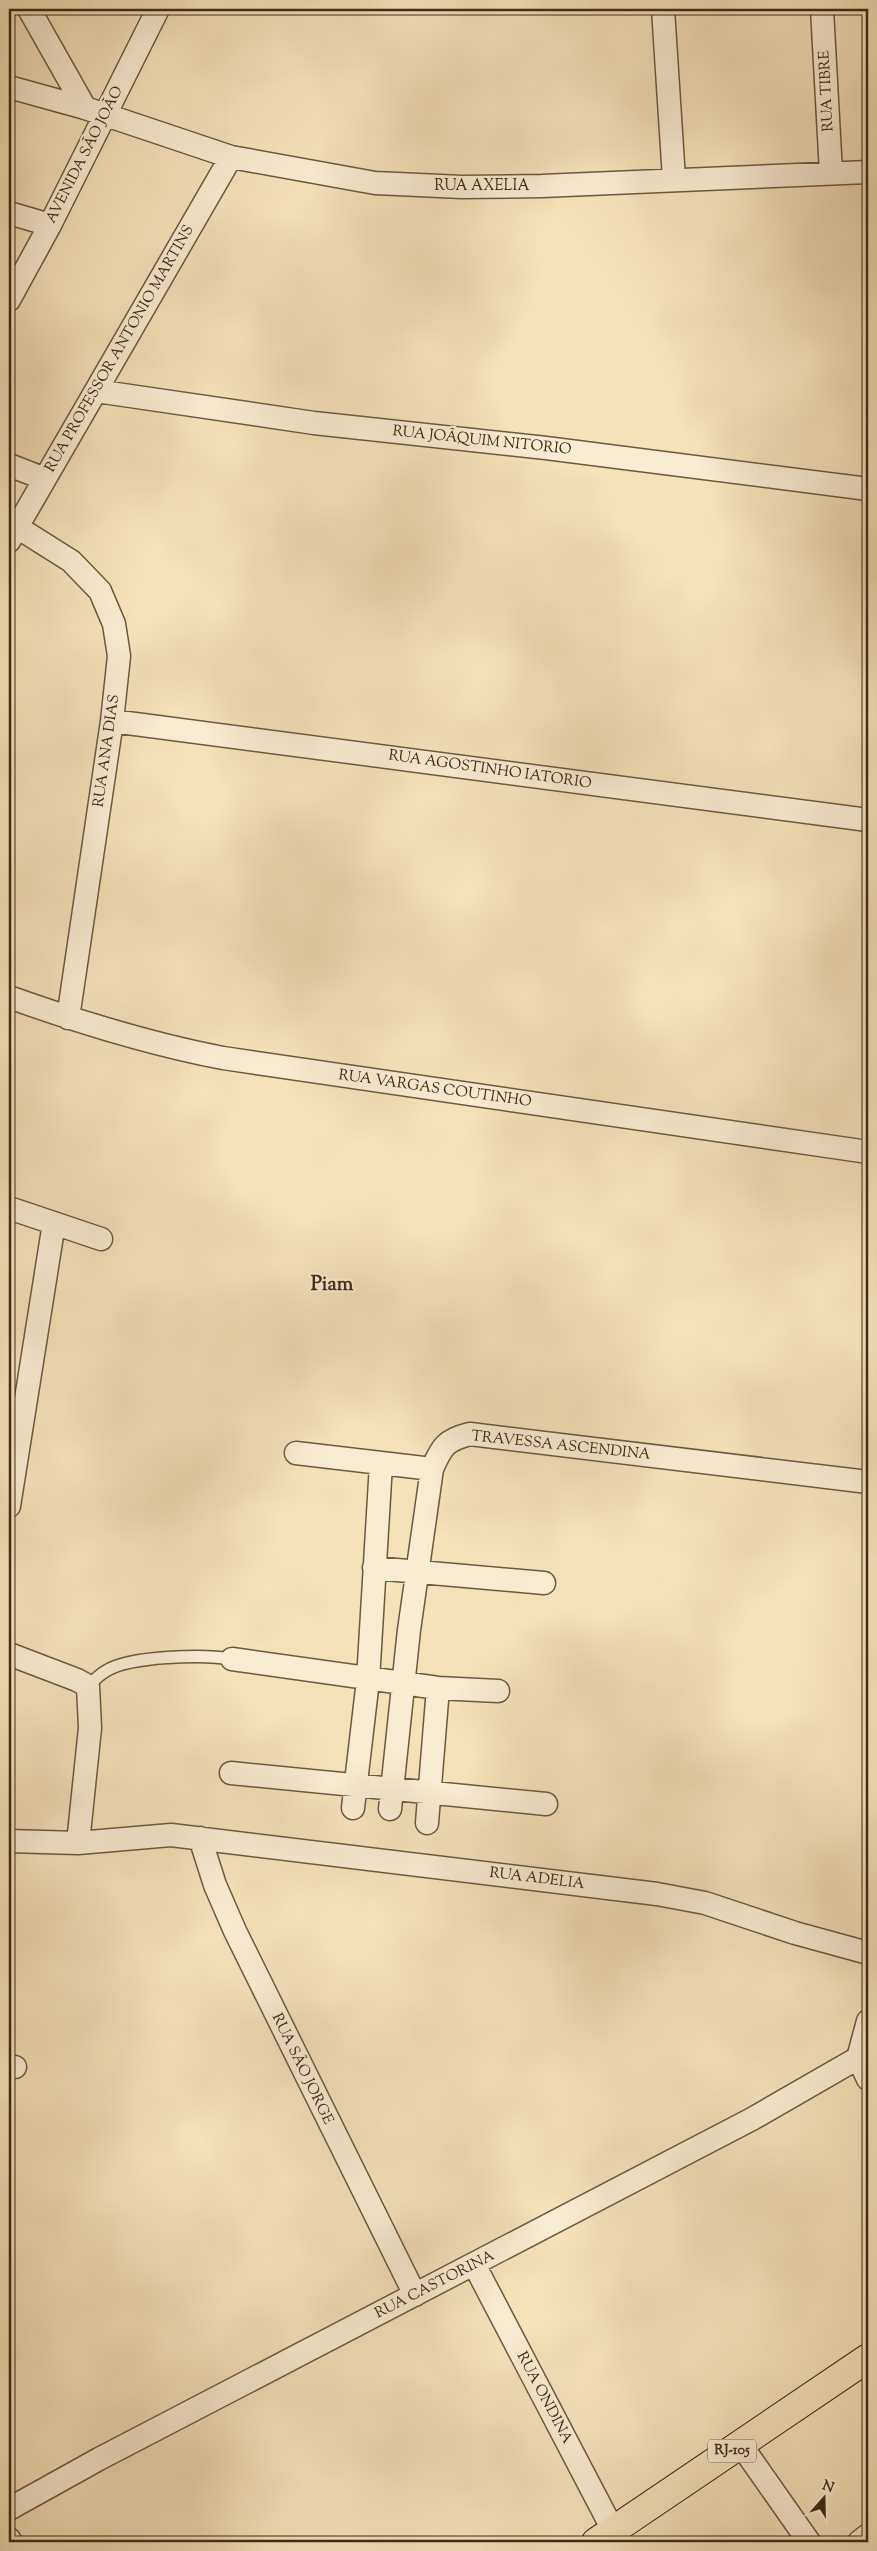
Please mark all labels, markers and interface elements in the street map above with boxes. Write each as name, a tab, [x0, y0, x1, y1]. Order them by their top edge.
street label: RUA TIBRE	[814, 50, 840, 132]
street label: AVENIDA SÃO JOÃO	[40, 82, 129, 227]
street label: RUA AXELIA	[434, 176, 530, 197]
street label: RUA PROFESSOR ANTONIO MARTINS	[40, 222, 200, 476]
street label: RUA JOÃQUIM NITORIO	[391, 420, 573, 461]
street label: RUA ANA DIAS	[89, 693, 125, 809]
street label: RUA AGOSTINHO IATORIO	[387, 745, 593, 795]
street label: RUA VARGAS COUTINHO	[337, 1065, 533, 1113]
district label: Piam	[311, 1271, 354, 1300]
street label: TRAVESSA ASCENDINA	[470, 1426, 652, 1466]
street label: RUA ADELIA	[488, 1863, 586, 1895]
street label: RUA SÃO JORGE	[266, 2009, 339, 2128]
street label: RUA CASTORINA	[371, 2246, 499, 2324]
street label: RUA ONDINA	[511, 2348, 577, 2448]
road number: RJ-105	[708, 2440, 756, 2462]
north arrow	[800, 2474, 850, 2524]
text: N	[819, 2476, 836, 2499]

